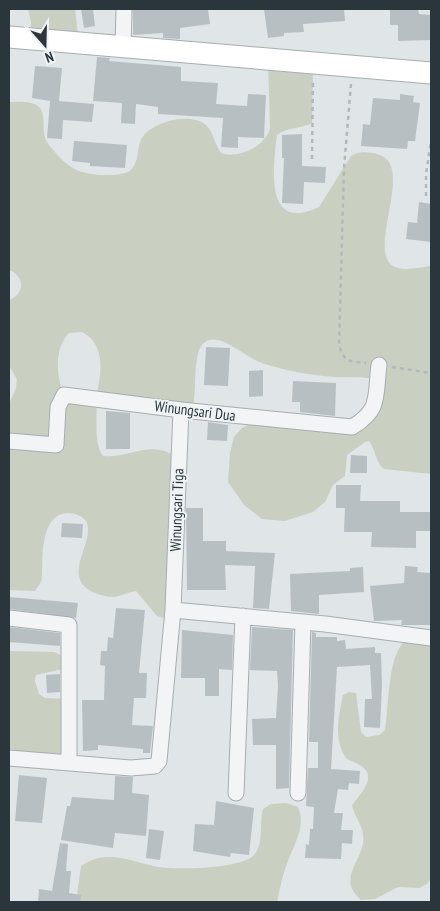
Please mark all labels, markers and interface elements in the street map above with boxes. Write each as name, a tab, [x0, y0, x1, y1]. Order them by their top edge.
north arrow	[20, 20, 70, 70]
text: N	[43, 47, 56, 67]
street label: Winungsari Dua	[153, 396, 237, 425]
street label: Winungsari Tiga	[166, 468, 187, 552]

